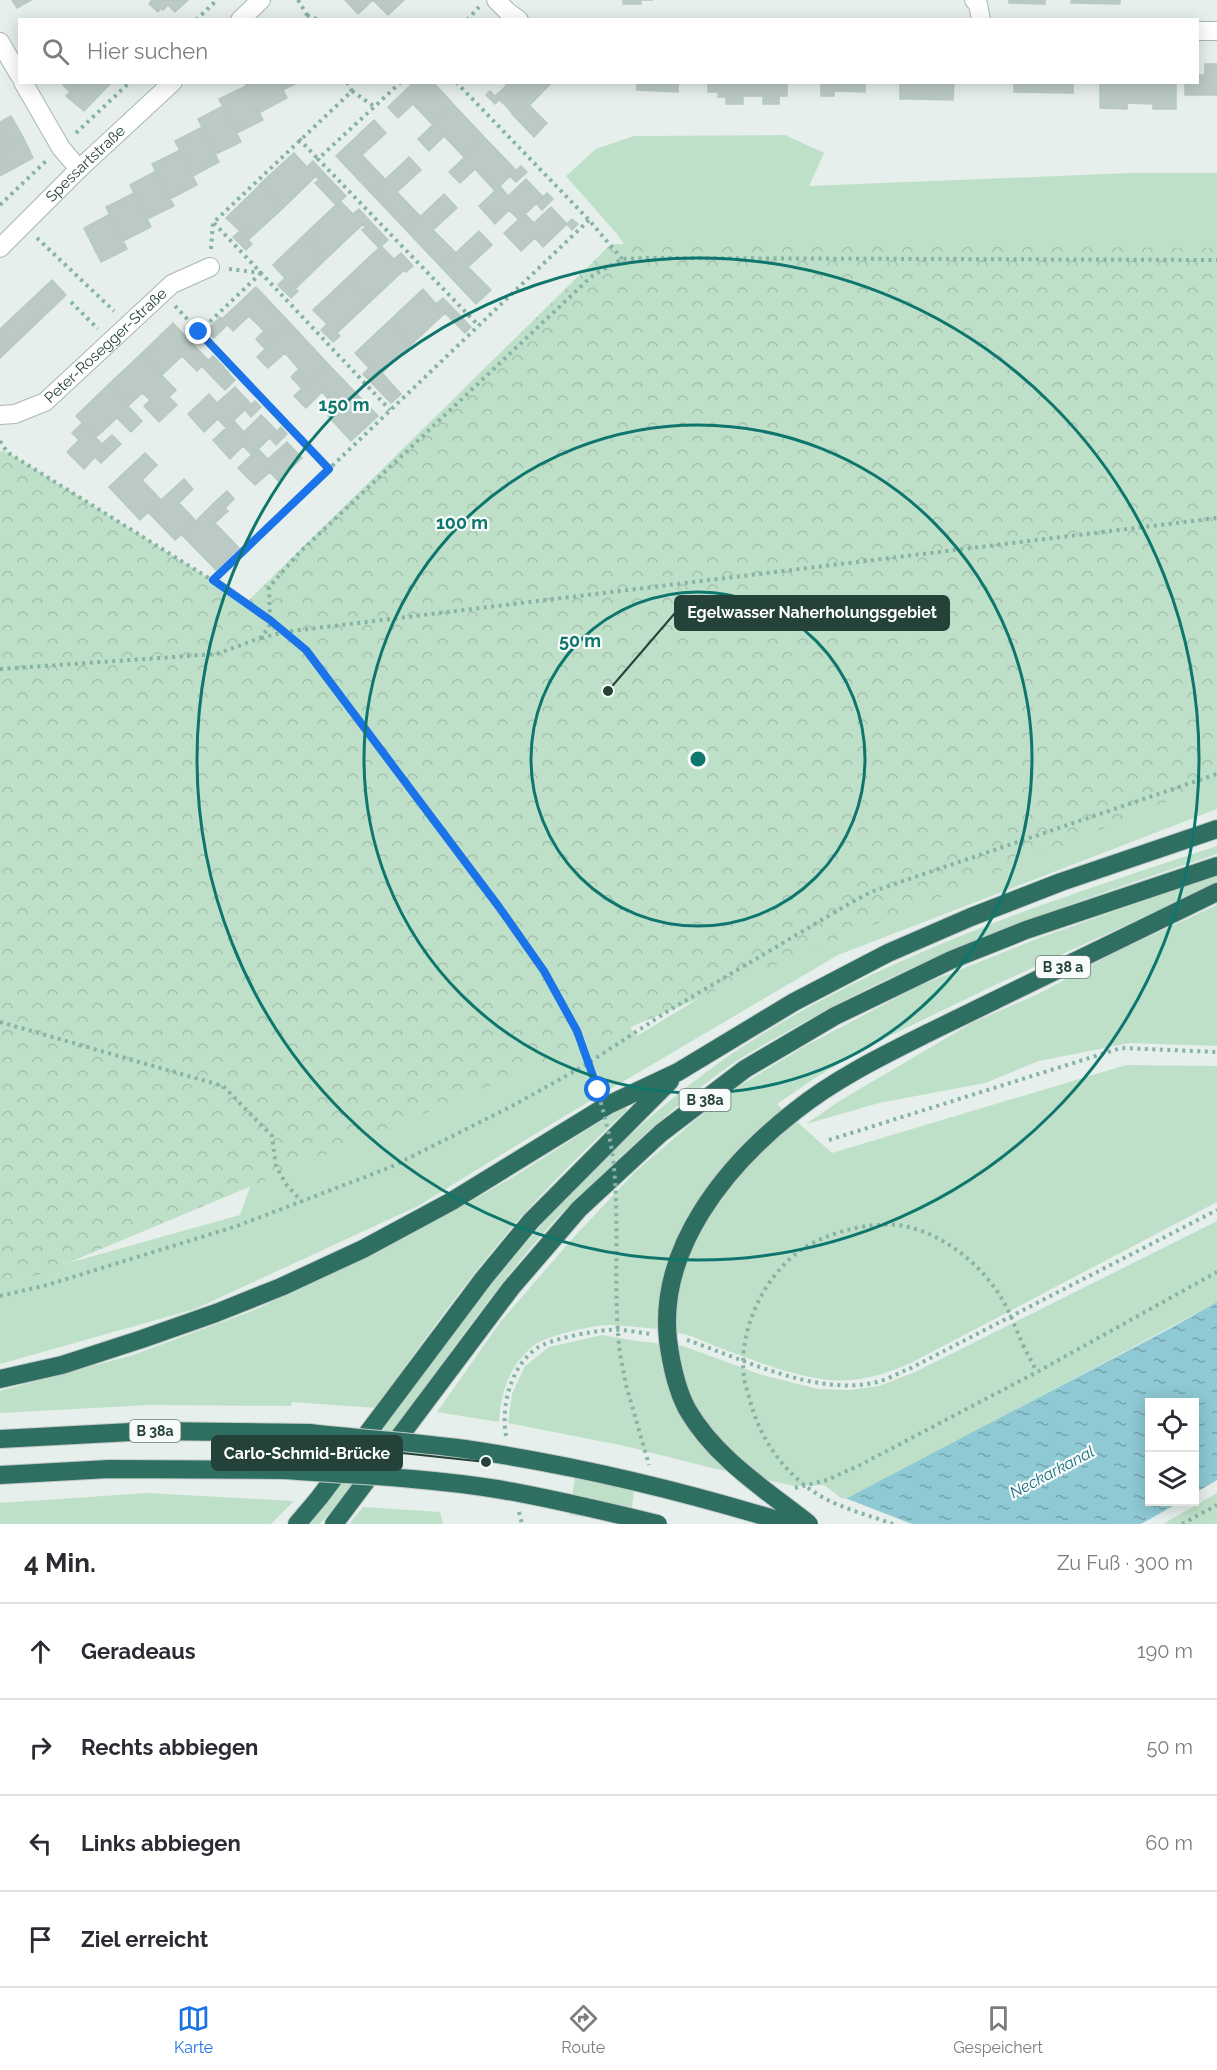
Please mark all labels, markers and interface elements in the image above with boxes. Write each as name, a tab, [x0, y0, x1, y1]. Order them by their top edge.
search box	[18, 18, 1199, 84]
icon: search	[39, 35, 72, 68]
text: Hier suchen	[87, 38, 208, 64]
street label: Spessartstraße	[42, 122, 129, 206]
street label: Peter-Rosegger-Straße	[41, 284, 171, 407]
route end	[185, 318, 211, 344]
text: 150 m	[319, 394, 370, 415]
text: 100 m	[436, 512, 488, 533]
callout: Egelwasser Naherholungsgebiet	[675, 596, 949, 630]
text: Egelwasser Naherholungsgebiet	[687, 603, 937, 622]
text: 50 m	[559, 630, 601, 651]
centre of rings	[688, 749, 708, 769]
road number: B 38 a	[1036, 956, 1090, 978]
route start	[584, 1076, 610, 1102]
road number: B 38a	[680, 1089, 730, 1111]
map controls	[1145, 1398, 1199, 1506]
button: locate	[1145, 1398, 1199, 1452]
road number: B 38a	[130, 1420, 180, 1442]
callout: Carlo-Schmid-Brücke	[212, 1436, 402, 1470]
water label: Neckarkanal	[1006, 1442, 1098, 1502]
text: Carlo-Schmid-Brücke	[224, 1444, 391, 1463]
button: layers	[1145, 1452, 1199, 1506]
text: 4 Min.	[24, 1548, 96, 1578]
text: Zu Fuß · 300 m	[1057, 1551, 1193, 1575]
icon: ahead	[24, 1635, 57, 1668]
text: Geradeaus	[81, 1638, 196, 1664]
text: 190 m	[1137, 1639, 1193, 1663]
icon: right	[24, 1731, 57, 1764]
text: Rechts abbiegen	[81, 1734, 258, 1760]
text: 50 m	[1146, 1735, 1193, 1759]
icon: left	[24, 1827, 57, 1860]
text: Links abbiegen	[81, 1830, 241, 1856]
text: 60 m	[1145, 1831, 1193, 1855]
icon: arrive	[24, 1923, 57, 1956]
text: Ziel erreicht	[81, 1926, 208, 1952]
tab: Karte	[174, 2002, 213, 2057]
tab: Route	[561, 2002, 605, 2057]
tab: Gespeichert	[953, 2002, 1043, 2057]

